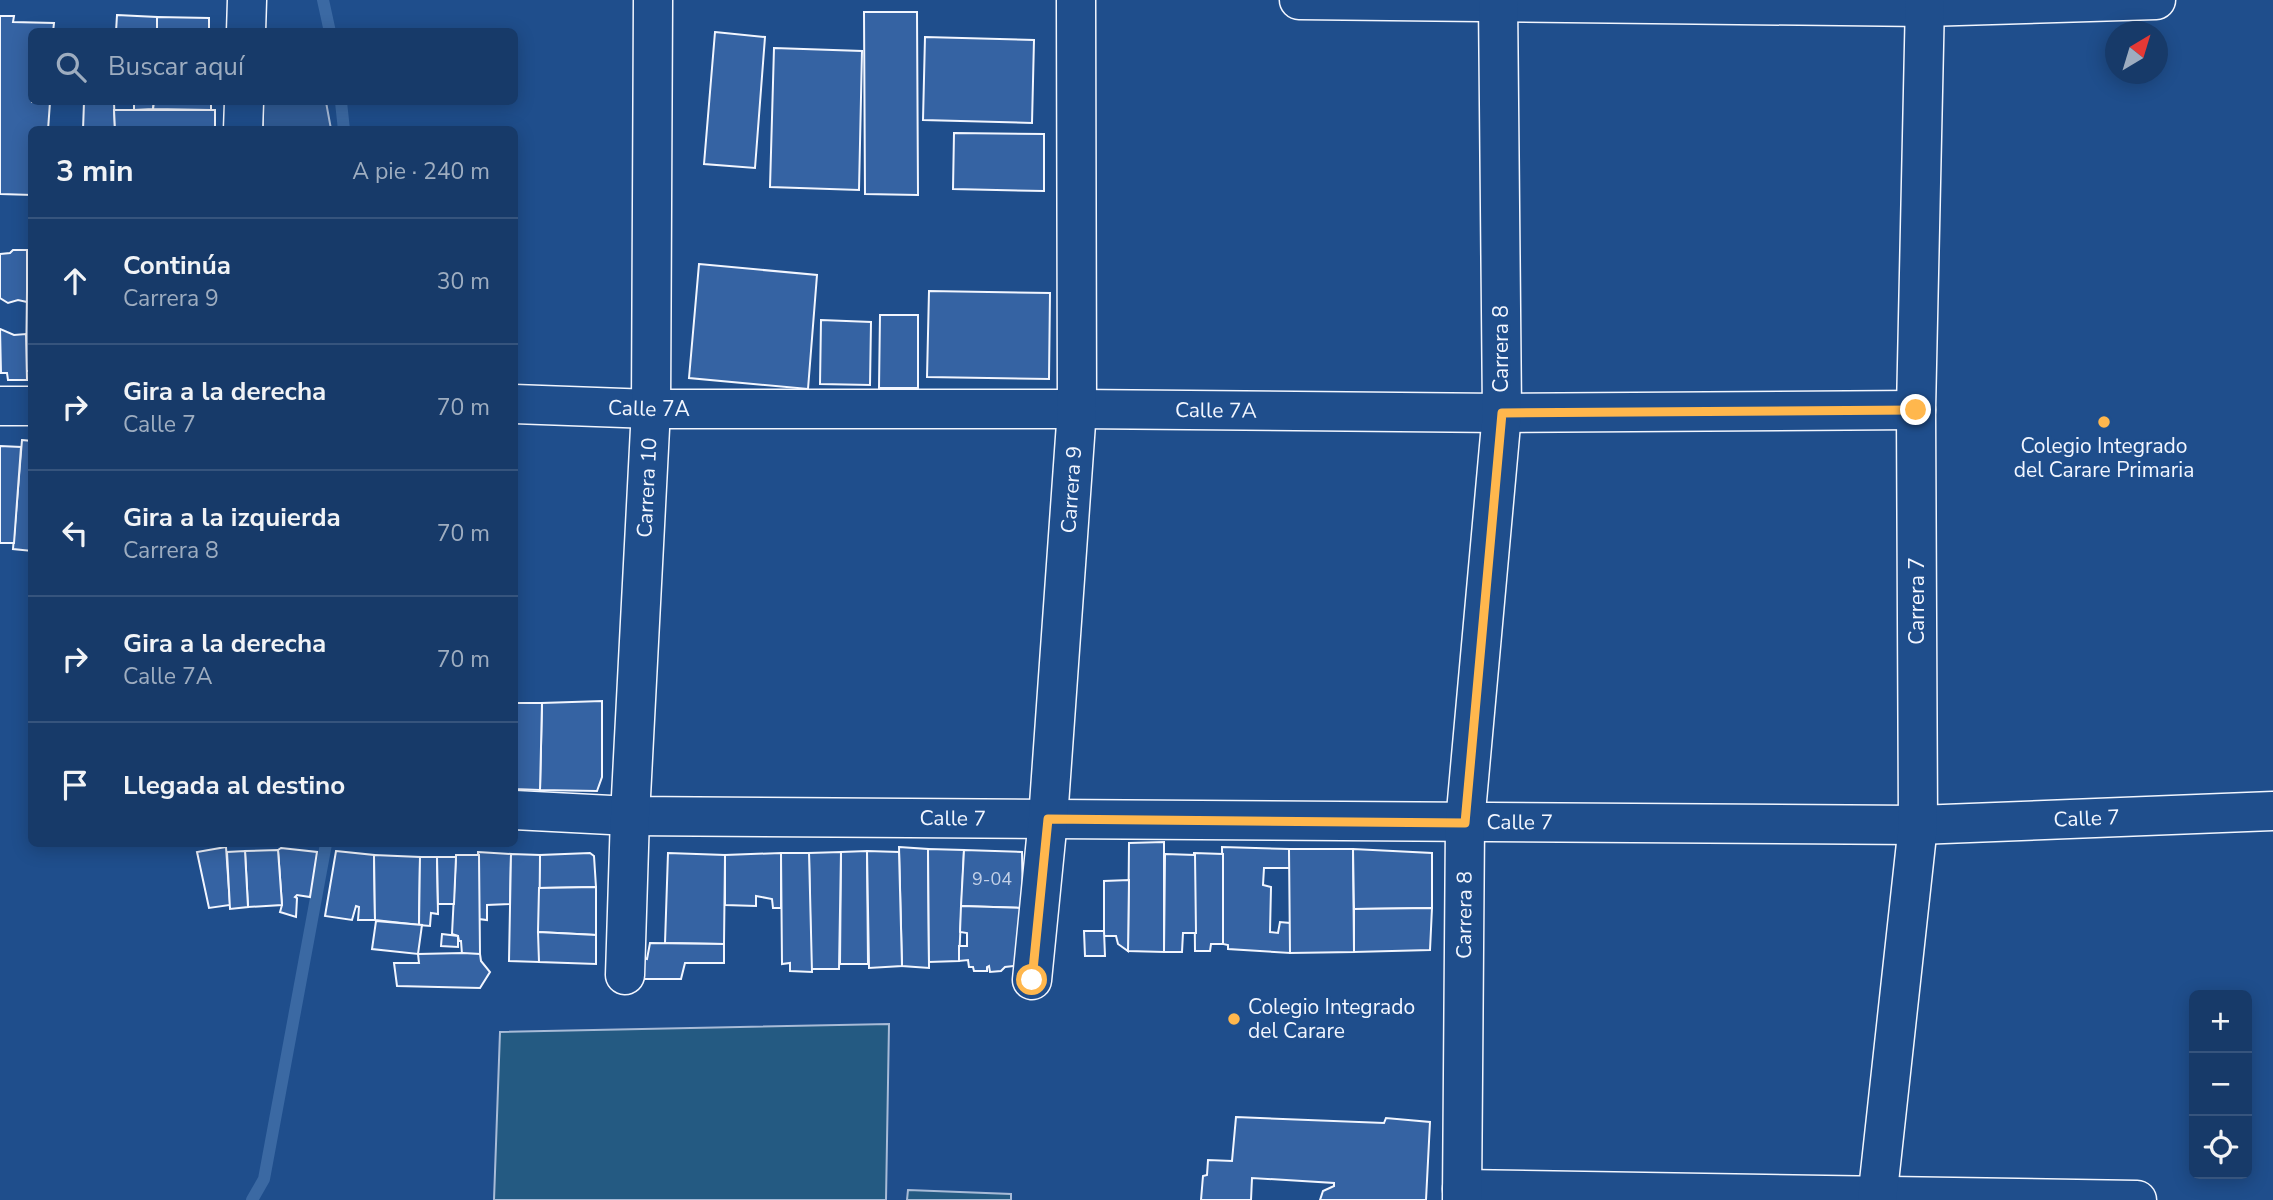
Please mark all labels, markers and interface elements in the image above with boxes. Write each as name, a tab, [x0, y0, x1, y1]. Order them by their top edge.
north arrow	[2105, 21, 2168, 84]
search box	[28, 28, 518, 105]
icon: search	[52, 48, 90, 86]
text: Buscar aquí	[108, 49, 244, 84]
text: 3 min	[56, 151, 134, 192]
text: A pie · 240 m	[352, 156, 490, 187]
text: Continúa	[123, 248, 231, 283]
icon: ahead	[56, 262, 94, 300]
text: 30 m	[437, 266, 490, 297]
text: Carrera 9	[123, 283, 219, 314]
street label: Carrera 8	[1487, 305, 1515, 393]
text: Gira a la derecha	[123, 374, 326, 409]
icon: right	[56, 388, 94, 426]
text: 70 m	[437, 392, 490, 423]
street label: Calle 7A	[608, 393, 690, 423]
route end	[1900, 394, 1931, 425]
street label: Calle 7A	[1175, 396, 1257, 425]
text: Calle 7	[123, 409, 196, 440]
marker: Colegio Integrado del Carare Primaria	[2096, 414, 2112, 430]
place label: Colegio Integrado del Carare Primaria	[2014, 432, 2194, 484]
street label: Carrera 10	[630, 437, 664, 538]
street label: Carrera 9	[1054, 445, 1088, 534]
text: Gira a la izquierda	[123, 500, 341, 535]
icon: left	[56, 514, 94, 552]
text: 70 m	[437, 518, 490, 549]
text: Carrera 8	[123, 535, 219, 566]
street label: Carrera 7	[1903, 557, 1931, 645]
text: Gira a la derecha	[123, 626, 326, 661]
icon: right	[56, 640, 94, 678]
text: 70 m	[437, 644, 490, 675]
text: Calle 7A	[123, 661, 213, 692]
icon: arrive	[56, 766, 94, 804]
text: Llegada al destino	[123, 768, 345, 803]
street label: Calle 7	[2053, 803, 2120, 834]
street label: Calle 7	[919, 804, 986, 832]
street label: Calle 7	[1486, 808, 1553, 836]
house number: 9-04	[972, 867, 1012, 891]
street label: Carrera 8	[1450, 871, 1479, 959]
route start	[1016, 964, 1047, 995]
map controls	[2189, 990, 2252, 1179]
button: +	[2189, 990, 2252, 1053]
place label: Colegio Integrado del Carare	[1248, 993, 1415, 1045]
marker: Colegio Integrado del Carare	[1226, 1011, 1242, 1027]
button: −	[2189, 1053, 2252, 1116]
button: locate	[2189, 1116, 2252, 1179]

